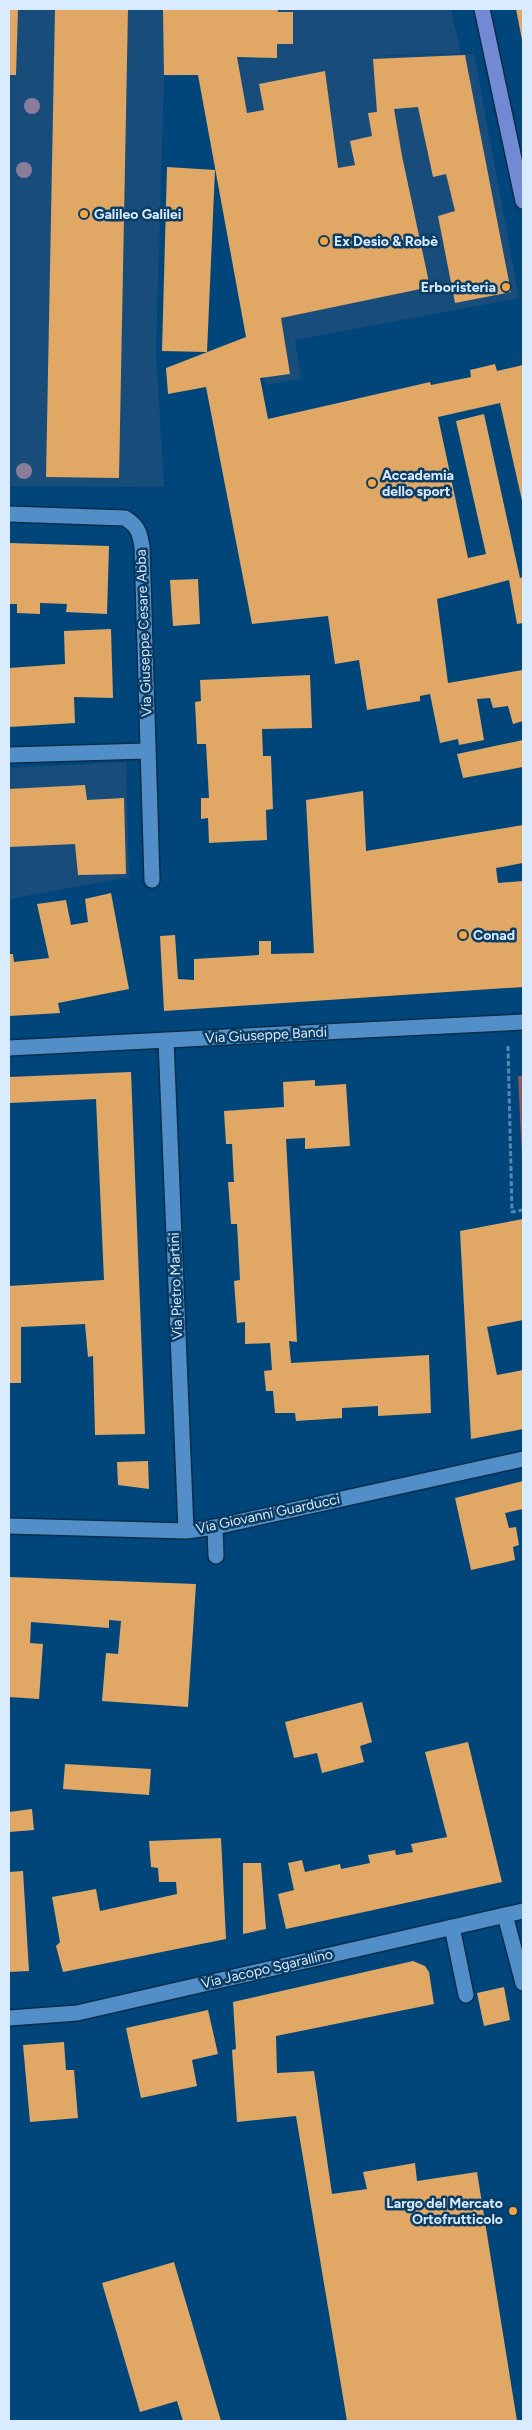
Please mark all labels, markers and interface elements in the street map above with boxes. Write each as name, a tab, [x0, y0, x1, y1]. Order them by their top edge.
place label: Galileo Galilei	[94, 206, 182, 223]
marker: Galileo Galilei	[78, 208, 90, 220]
place label: Ex Desio & Robè	[334, 233, 438, 250]
marker: Ex Desio & Robè	[318, 235, 330, 247]
place label: Erboristeria	[421, 279, 496, 296]
marker: Erboristeria	[500, 281, 512, 293]
place label: Accademia dello sport	[382, 467, 454, 500]
marker: Accademia dello sport	[366, 477, 378, 489]
street label: Via Giuseppe Cesare Abba	[133, 549, 155, 717]
place label: Conad	[473, 927, 515, 944]
marker: Conad	[457, 929, 469, 941]
street label: Via Giuseppe Bandi	[205, 1023, 327, 1047]
street label: Via Pietro Martini	[166, 1232, 186, 1340]
street label: Via Giovanni Guarducci	[194, 1490, 342, 1538]
street label: Via Jacopo Sgarallino	[200, 1946, 334, 1992]
place label: Largo del Mercato Ortofrutticolo	[386, 2195, 503, 2228]
marker: Largo del Mercato Ortofrutticolo	[507, 2205, 519, 2217]

